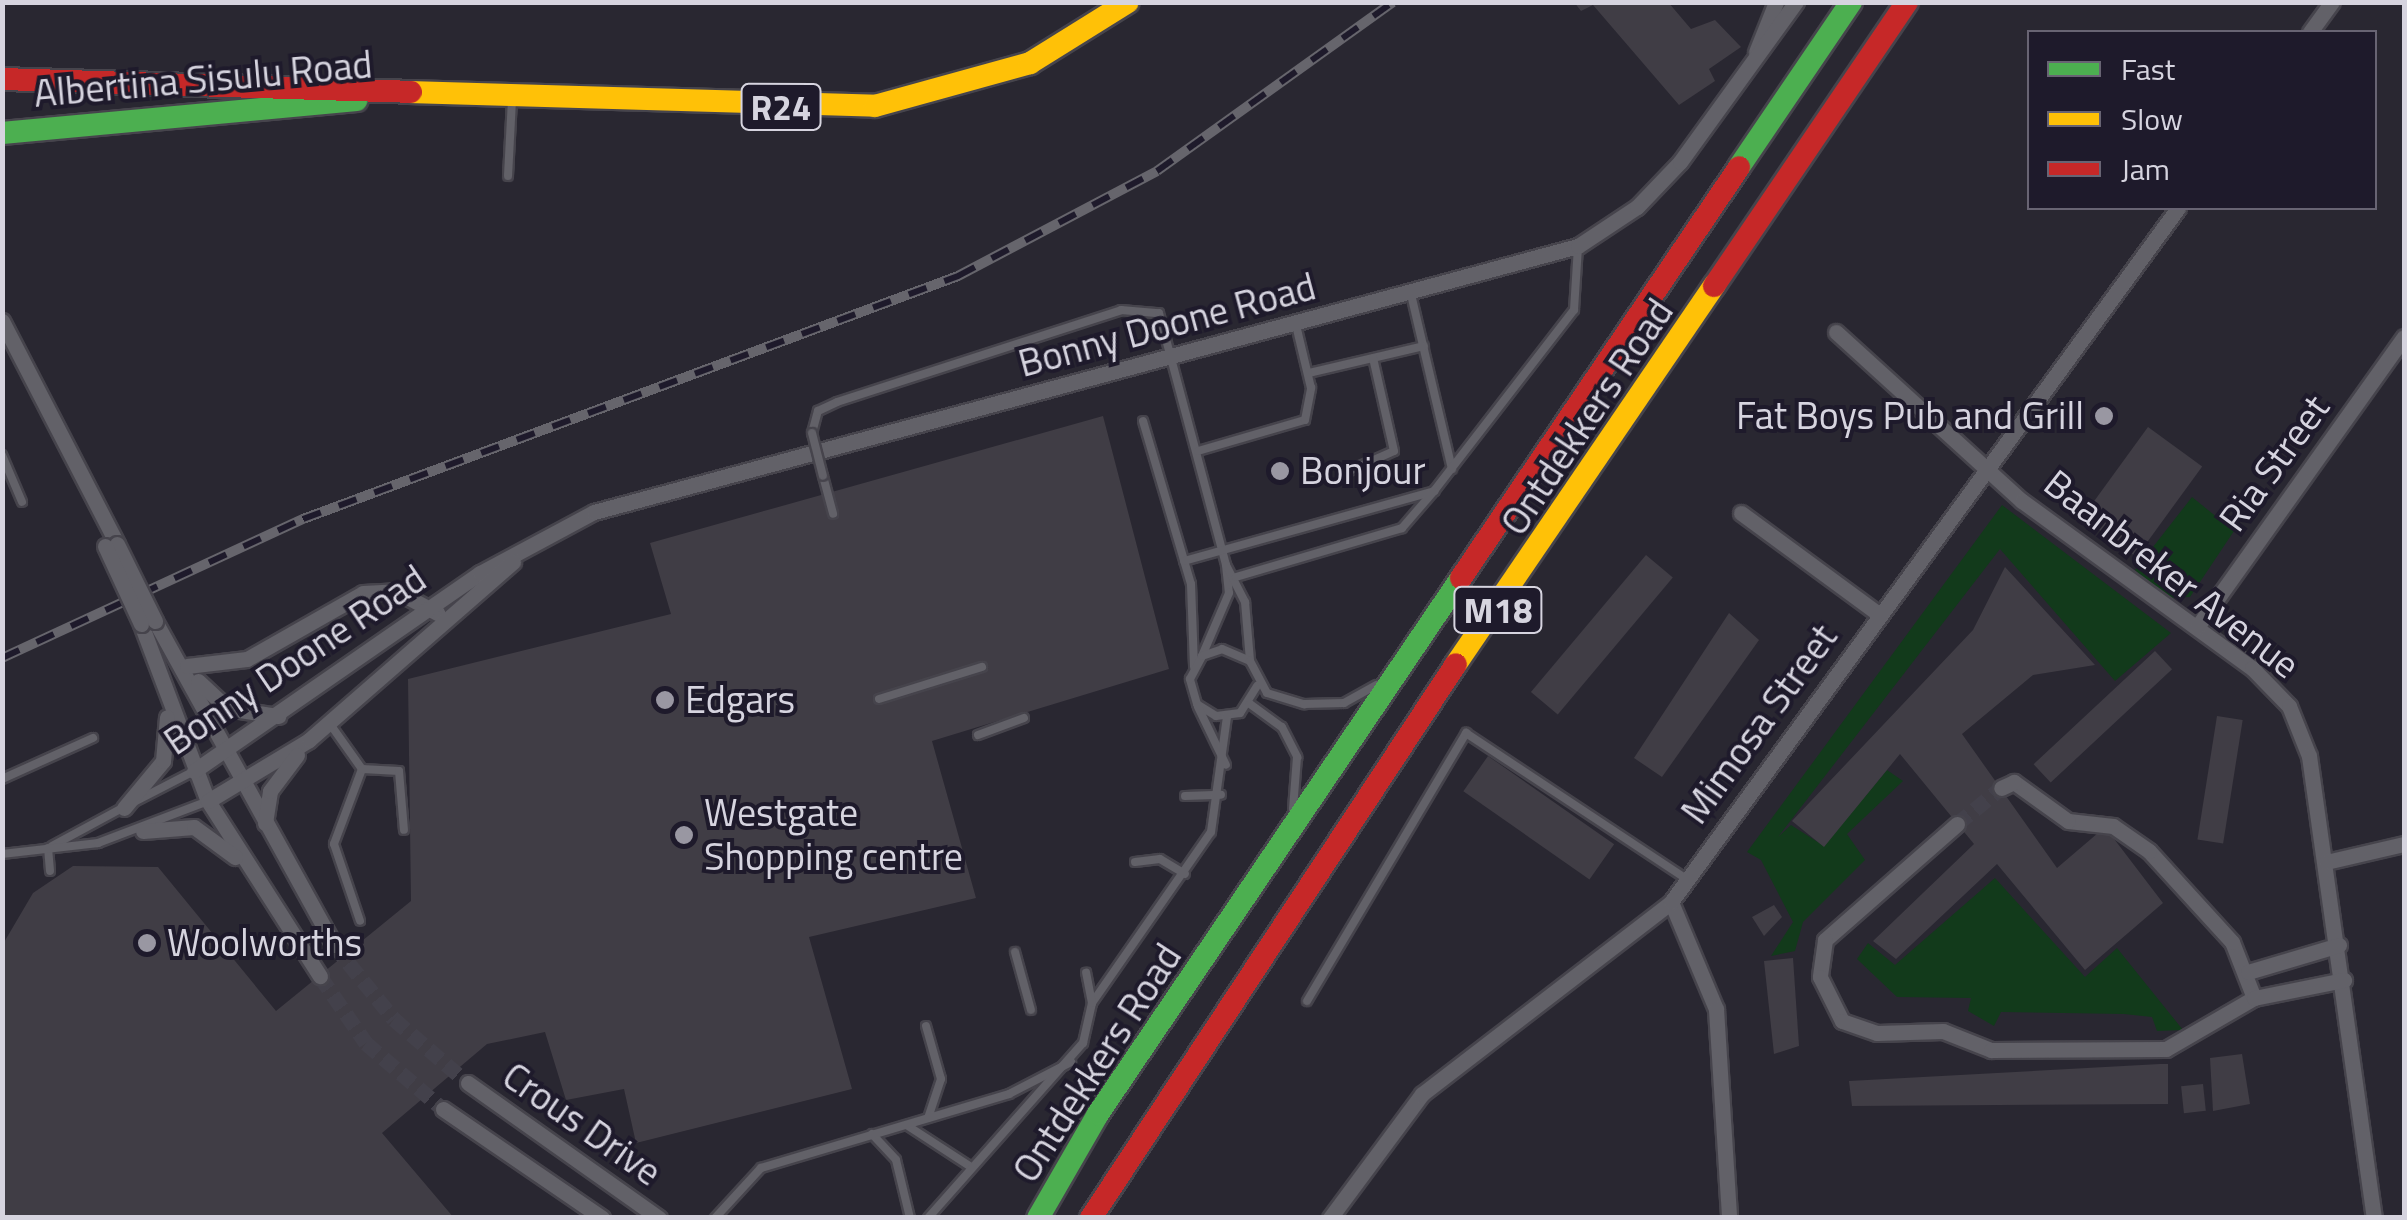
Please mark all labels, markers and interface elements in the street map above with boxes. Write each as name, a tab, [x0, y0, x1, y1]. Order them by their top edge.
legend	[2027, 30, 2377, 210]
street label: Albertina Sisulu Road	[32, 41, 374, 117]
text: Fast	[2121, 46, 2175, 92]
road number: R24	[738, 77, 824, 137]
text: Slow	[2121, 96, 2183, 142]
text: Jam	[2121, 146, 2170, 192]
street label: Bonny Doone Road	[1013, 263, 1321, 387]
street label: Ontdekkers Road	[1491, 290, 1683, 544]
street label: Ria Street	[2209, 386, 2339, 540]
place label: Fat Boys Pub and Grill	[1736, 393, 2084, 439]
marker: Fat Boys Pub and Grill	[2093, 405, 2115, 427]
place label: Bonjour	[1300, 448, 1426, 494]
marker: Bonjour	[1269, 460, 1291, 482]
street label: Baanbreker Avenue	[2035, 460, 2309, 688]
street label: Bonny Doone Road	[156, 556, 434, 764]
road number: M18	[1453, 580, 1543, 640]
street label: Mimosa Street	[1671, 615, 1847, 833]
place label: Edgars	[685, 677, 795, 723]
marker: Edgars	[654, 689, 676, 711]
place label: Westgate Shopping centre	[704, 790, 963, 879]
marker: Westgate Shopping centre	[673, 824, 695, 846]
place label: Woolworths	[167, 920, 362, 966]
marker: Woolworths	[136, 932, 158, 954]
street label: Ontdekkers Road	[1003, 935, 1191, 1191]
street label: Crous Drive	[494, 1053, 670, 1195]

